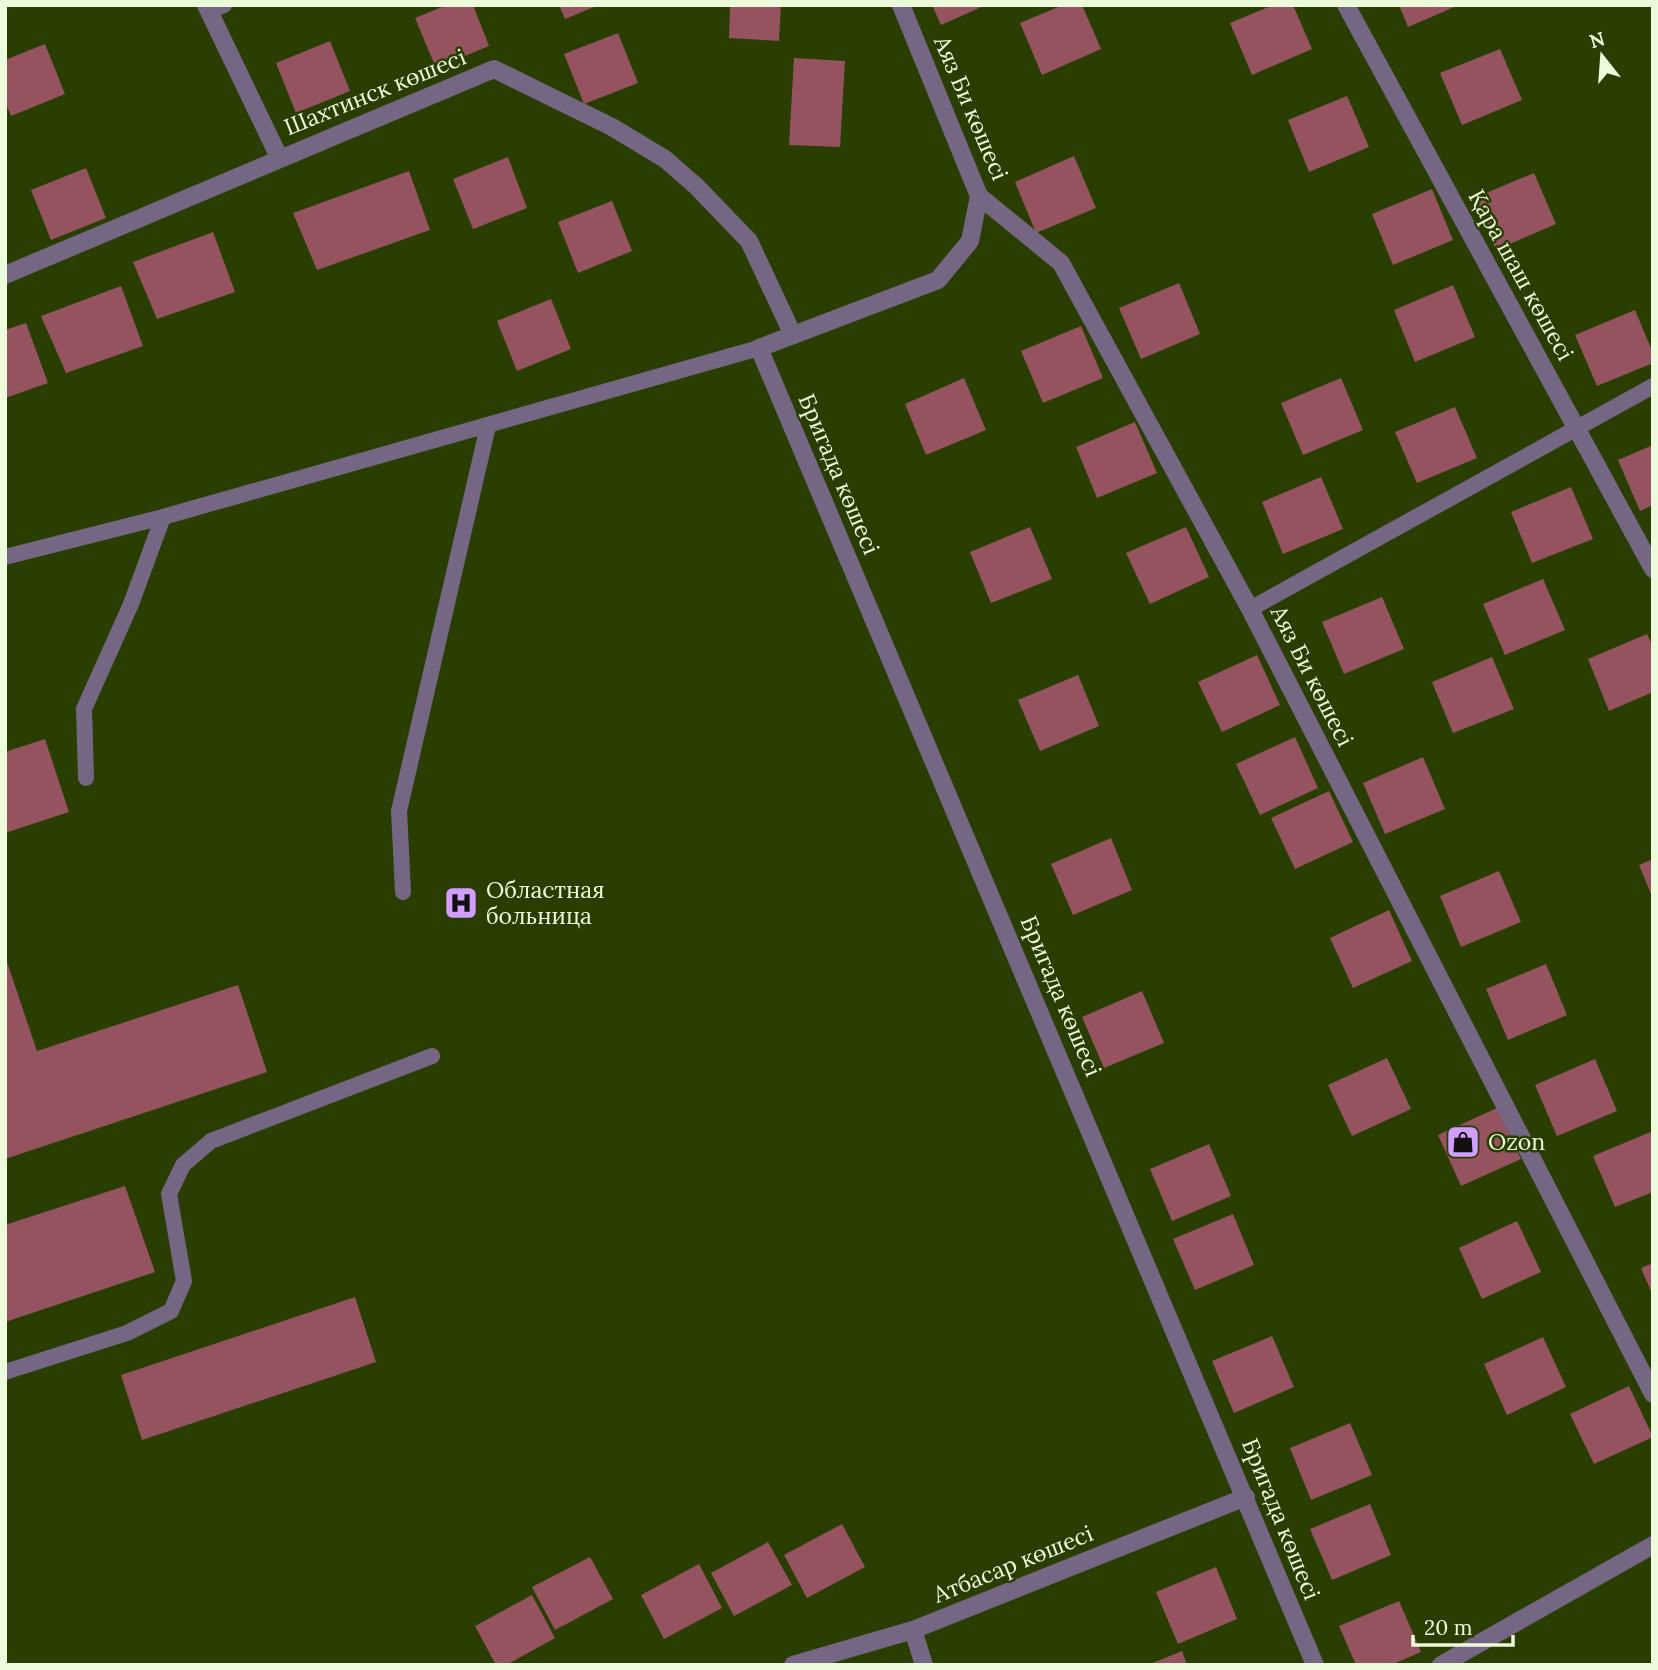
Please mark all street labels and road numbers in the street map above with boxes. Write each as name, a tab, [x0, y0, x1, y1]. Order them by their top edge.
street label: Аяз Би көшесі	[928, 30, 1015, 184]
street label: Шахтинск көшесі	[280, 42, 470, 141]
street label: Қара шаш көшесі	[1462, 184, 1580, 365]
street label: Бригада көшесі	[793, 389, 886, 558]
street label: Аяз Би көшесі	[1264, 600, 1360, 751]
street label: Бригада көшесі	[1015, 911, 1108, 1080]
street label: Бригада көшесі	[1236, 1434, 1327, 1604]
street label: Атбасар көшесі	[928, 1518, 1097, 1609]

